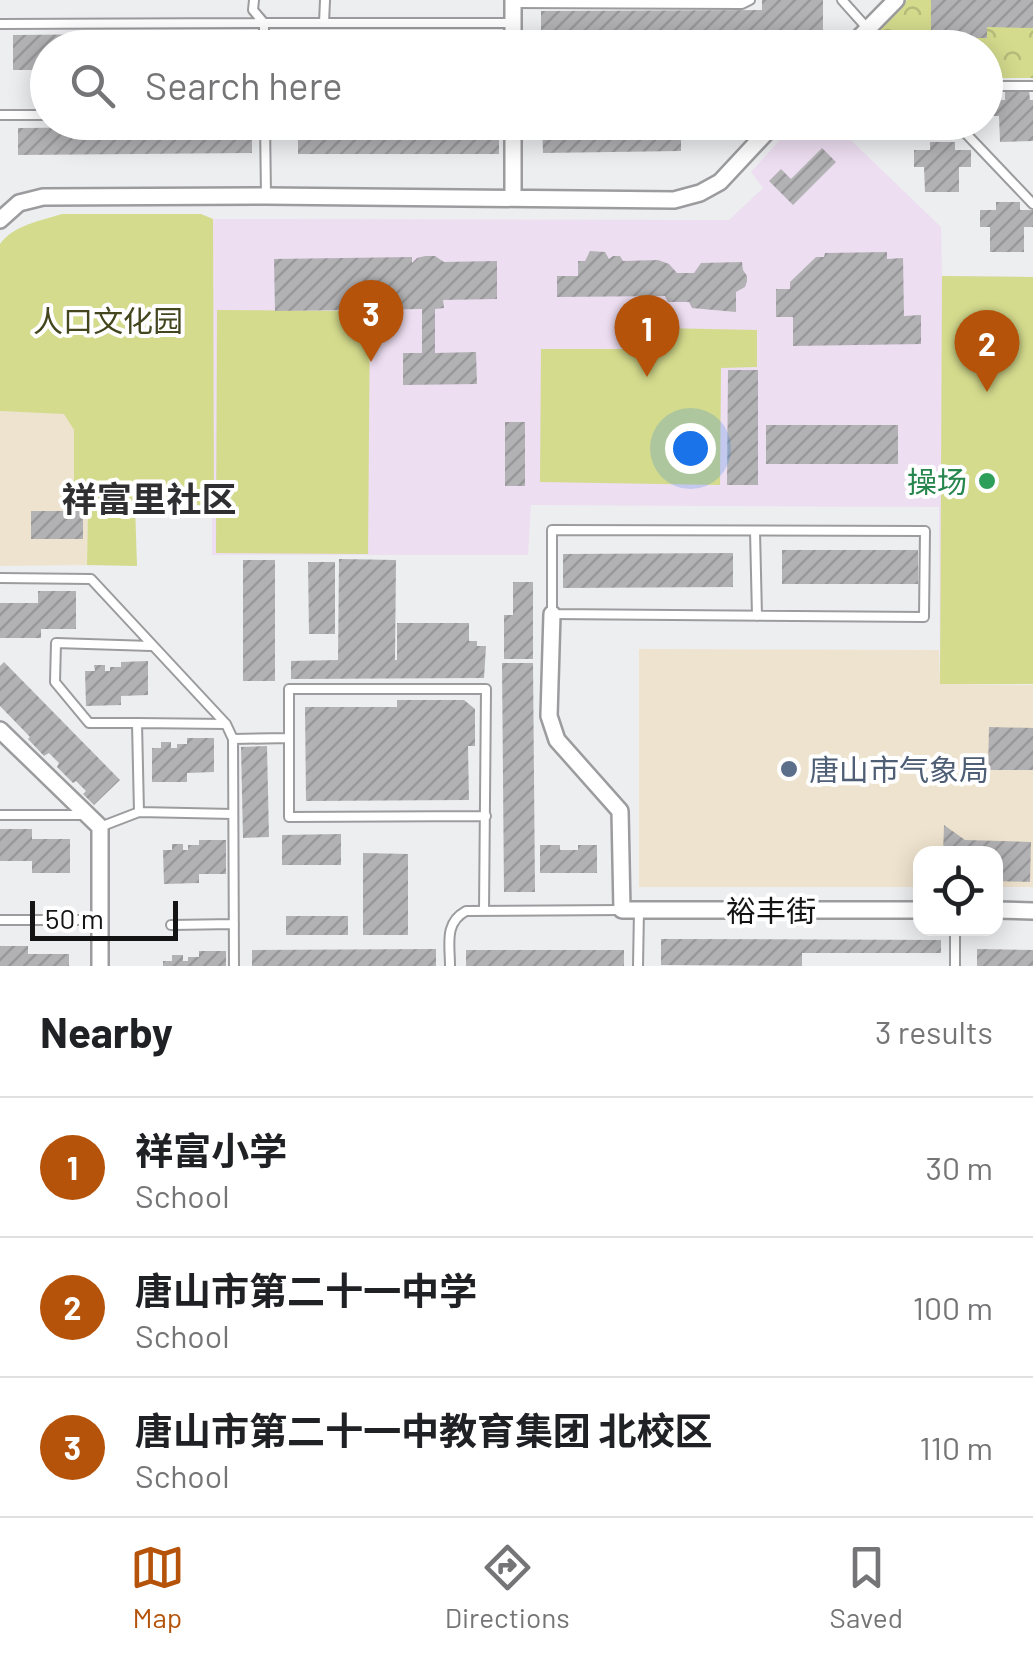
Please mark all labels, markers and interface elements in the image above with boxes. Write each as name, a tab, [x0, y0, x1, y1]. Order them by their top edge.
search box	[30, 30, 1003, 140]
icon: search	[65, 58, 120, 113]
text: Search here	[145, 62, 343, 108]
pin: 3	[338, 280, 404, 362]
pin: 1	[614, 294, 680, 377]
park label: 人口文化园	[33, 302, 183, 338]
pin: 2	[954, 310, 1020, 392]
your location	[665, 423, 716, 474]
place label: 操场	[907, 463, 967, 499]
marker: 操场	[976, 470, 998, 492]
district label: 祥富里社区	[61, 477, 237, 519]
place label: 唐山市气象局	[809, 751, 989, 787]
marker: 唐山市气象局	[778, 758, 800, 780]
map controls	[913, 846, 1003, 936]
button: locate	[913, 846, 1003, 936]
street label: 裕丰街	[726, 892, 816, 928]
scale bar	[30, 896, 178, 940]
text: 50 m	[45, 901, 104, 935]
text: Nearby	[40, 1006, 173, 1056]
text: 3 results	[875, 1012, 993, 1050]
text: 祥富小学	[135, 1127, 287, 1173]
text: 1	[67, 1148, 78, 1186]
text: 30 m	[926, 1148, 993, 1186]
text: School	[135, 1176, 230, 1214]
text: 唐山市第二十一中学	[135, 1267, 477, 1313]
text: 2	[64, 1288, 81, 1326]
text: 100 m	[913, 1288, 993, 1326]
text: School	[135, 1316, 230, 1354]
text: 唐山市第二十一中教育集团 北校区	[135, 1407, 713, 1453]
text: 3	[64, 1428, 81, 1466]
text: 110 m	[920, 1428, 993, 1466]
text: School	[135, 1456, 230, 1494]
tab: Map	[130, 1540, 185, 1634]
tab: Directions	[445, 1540, 570, 1634]
tab: Saved	[830, 1540, 903, 1634]

